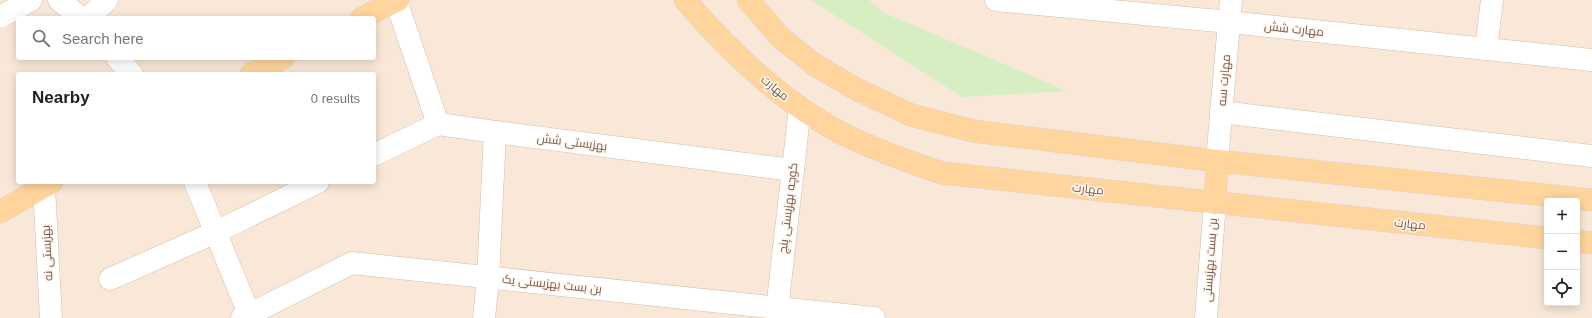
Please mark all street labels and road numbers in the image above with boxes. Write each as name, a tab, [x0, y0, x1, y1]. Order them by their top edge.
street label: مهارت شش	[1263, 19, 1325, 39]
street label: مهارت سه	[1215, 53, 1233, 107]
street label: مهارت	[758, 73, 792, 103]
street label: بهزیستی شش	[536, 131, 608, 153]
street label: کوچه بهزیستی پنج	[775, 162, 802, 254]
street label: مهارت	[1071, 180, 1105, 198]
street label: مهارت	[1393, 215, 1427, 233]
street label: بن بست بهزیستی	[1200, 218, 1220, 302]
street label: بهزیستی نه	[39, 225, 55, 281]
street label: بن بست بهزیستی یک	[501, 272, 603, 296]

